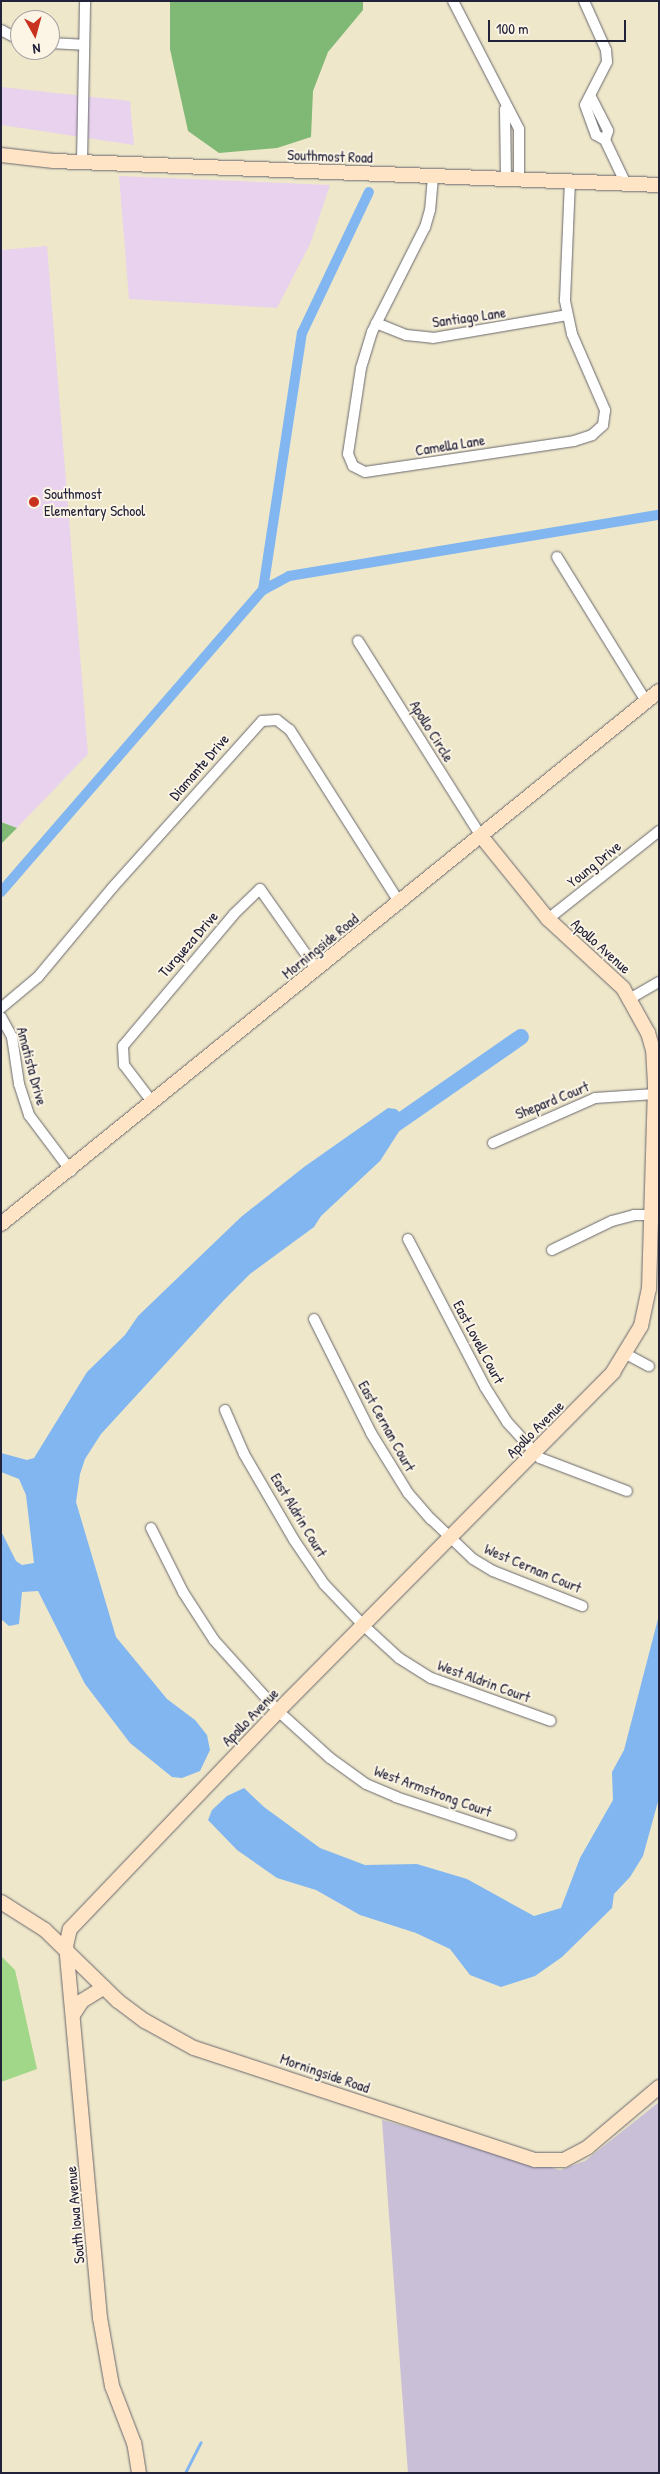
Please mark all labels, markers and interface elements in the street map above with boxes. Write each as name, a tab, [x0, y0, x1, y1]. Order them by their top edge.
north arrow	[10, 10, 60, 60]
scale bar	[490, 10, 628, 42]
text: 100 m	[496, 18, 529, 39]
text: N	[32, 40, 42, 59]
street label: Southmost Road	[287, 146, 373, 166]
street label: Santiago Lane	[431, 303, 507, 331]
street label: Camella Lane	[414, 431, 486, 459]
place label: Southmost Elementary School	[44, 484, 145, 519]
marker: Southmost Elementary School	[28, 496, 40, 508]
street label: Apollo Circle	[406, 697, 458, 765]
street label: Diamante Drive	[165, 730, 233, 804]
street label: Young Drive	[564, 837, 624, 891]
street label: Turqueza Drive	[154, 907, 222, 981]
street label: Morningside Road	[278, 910, 362, 982]
street label: Apollo Avenue	[568, 915, 634, 977]
street label: Amatista Drive	[13, 1025, 51, 1107]
street label: Shepard Court	[513, 1077, 591, 1123]
street label: East Lovell Court	[450, 1297, 508, 1387]
street label: East Cernan Court	[355, 1377, 419, 1475]
street label: Apollo Avenue	[503, 1397, 567, 1461]
street label: East Aldrin Court	[267, 1470, 331, 1560]
street label: West Cernan Court	[482, 1539, 584, 1597]
street label: West Aldrin Court	[435, 1656, 533, 1706]
street label: Apollo Avenue	[218, 1684, 282, 1750]
street label: West Armstrong Court	[372, 1761, 494, 1821]
street label: Morningside Road	[278, 2049, 372, 2097]
street label: South Iowa Avenue	[62, 2166, 88, 2264]

